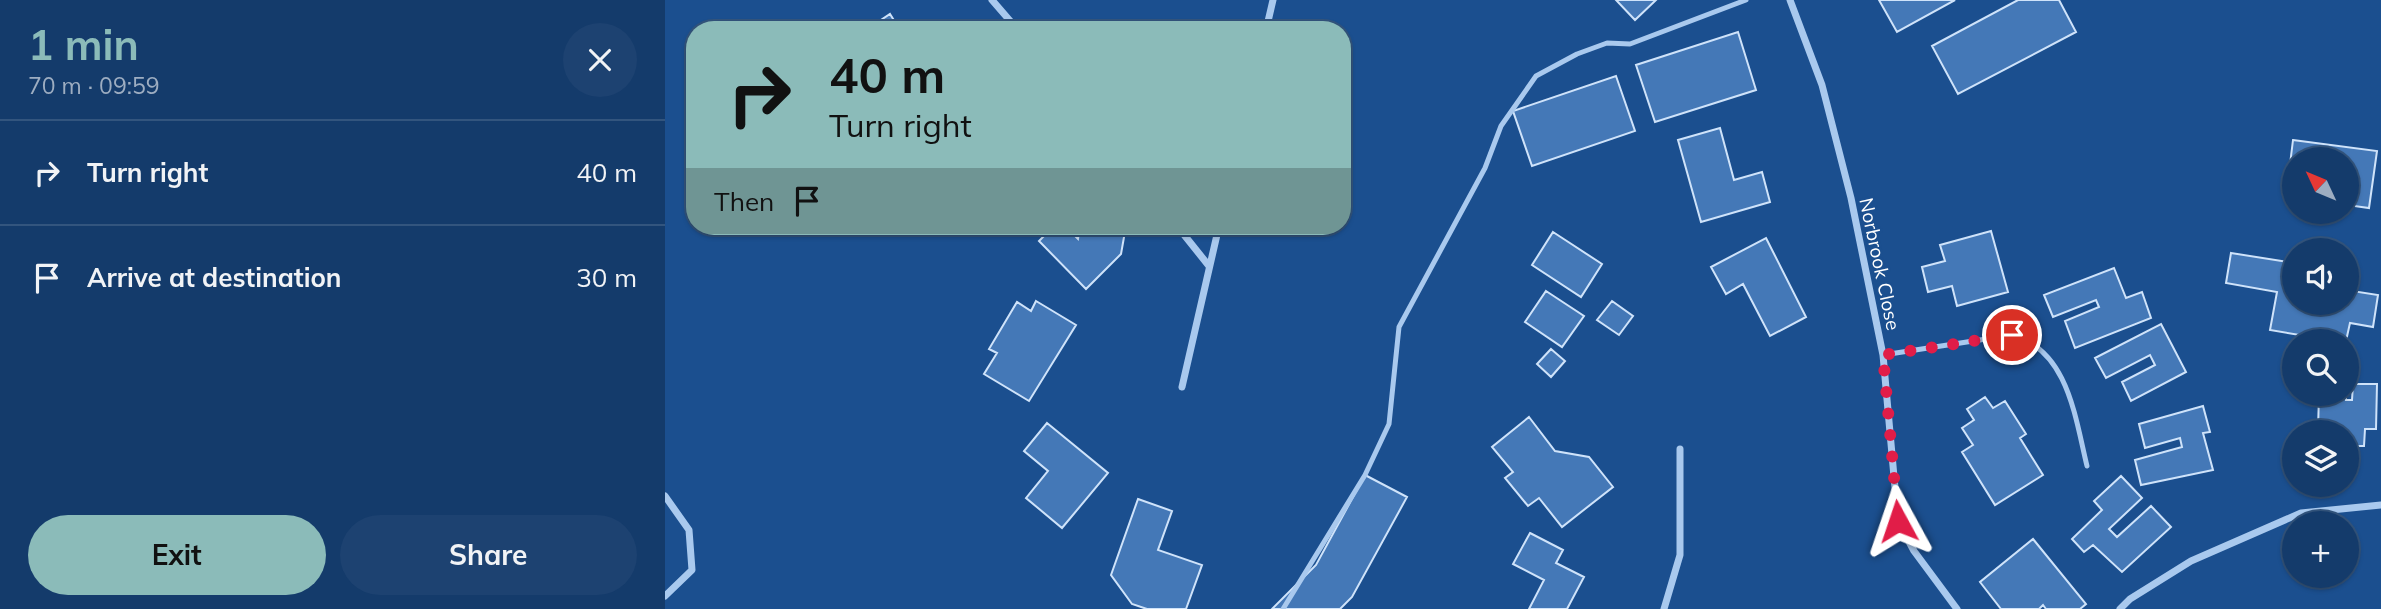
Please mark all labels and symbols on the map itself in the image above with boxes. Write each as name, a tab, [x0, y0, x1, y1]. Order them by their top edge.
north arrow	[2282, 147, 2359, 224]
street label: Norbrook Close	[1854, 196, 1906, 332]
pin	[1982, 305, 2042, 365]
position arrow	[1861, 484, 1935, 558]

